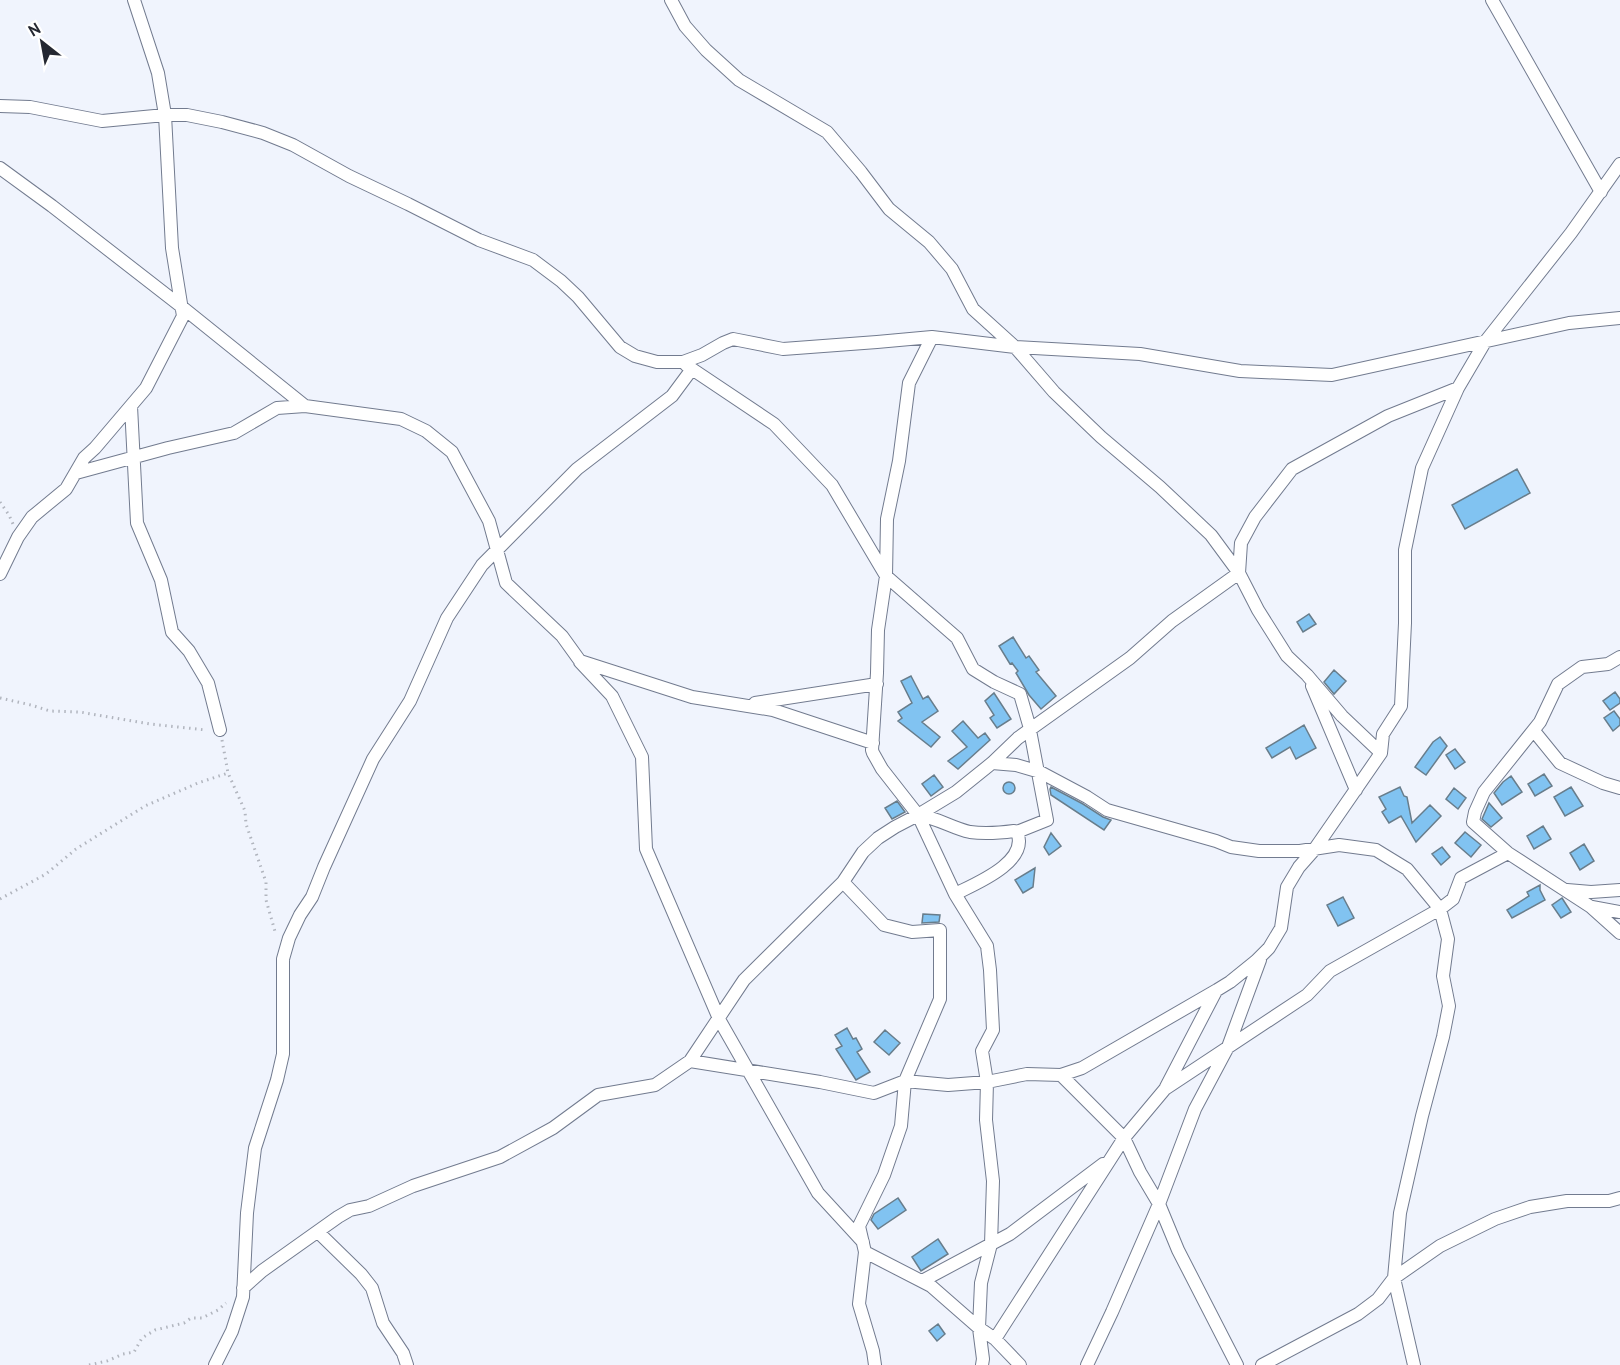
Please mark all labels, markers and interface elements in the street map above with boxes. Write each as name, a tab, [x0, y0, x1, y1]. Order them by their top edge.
north arrow	[12, 12, 72, 72]
text: N	[25, 18, 44, 40]

